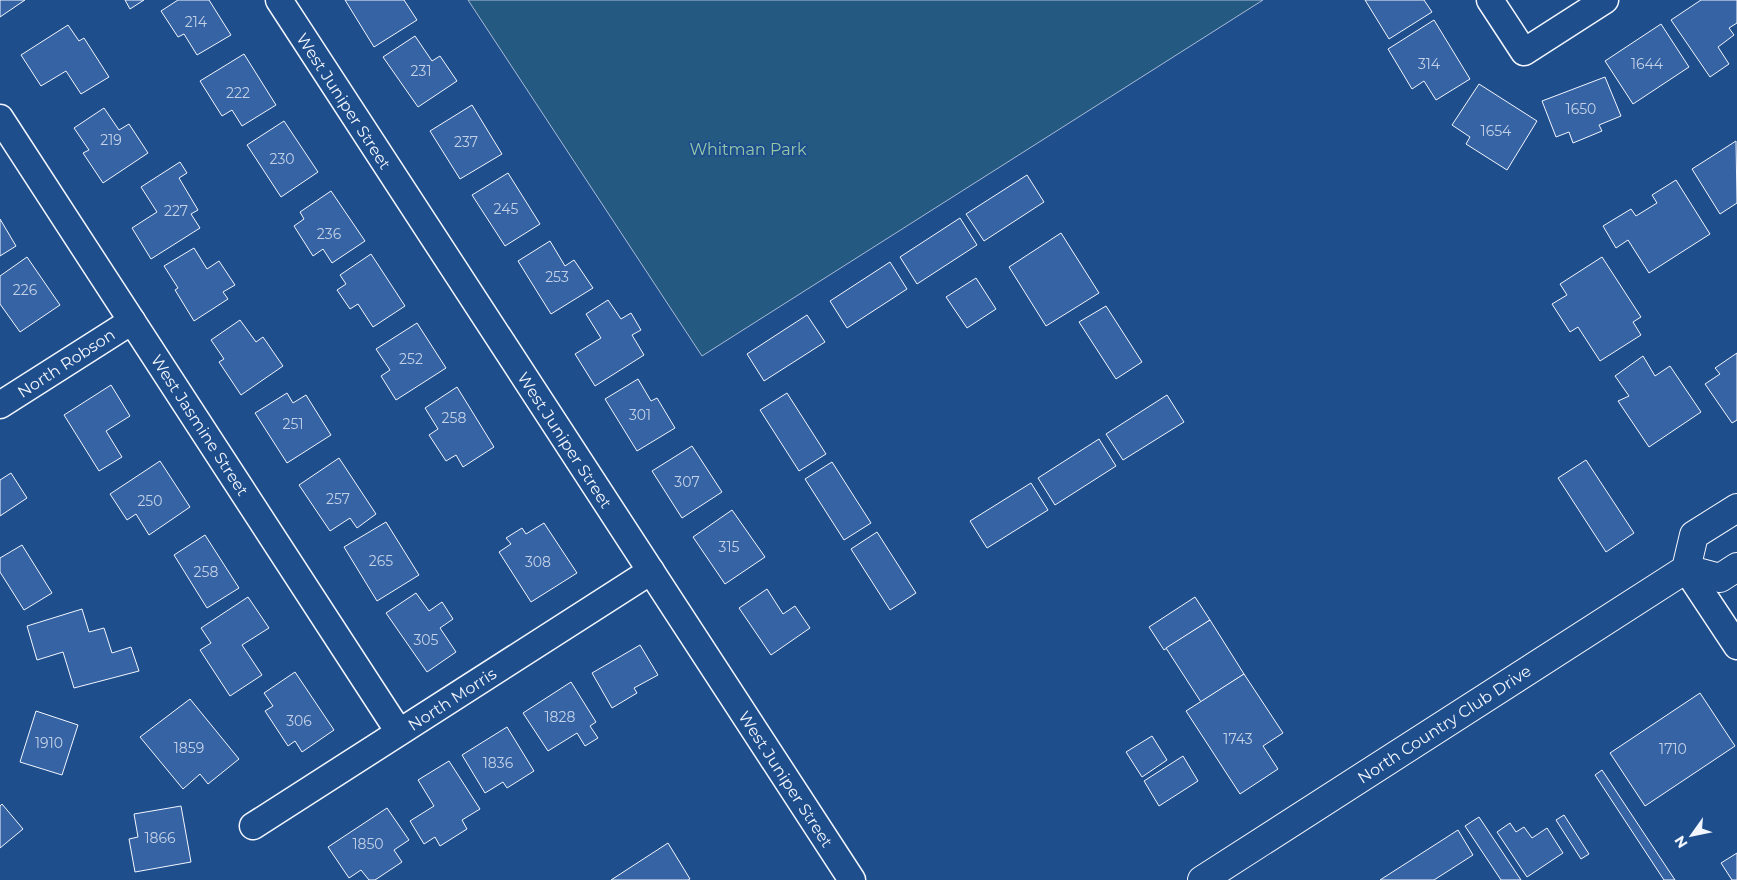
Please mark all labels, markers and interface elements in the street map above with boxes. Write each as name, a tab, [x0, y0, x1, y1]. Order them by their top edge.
house number: 214	[185, 13, 208, 31]
street label: West Juniper Street	[292, 30, 395, 173]
house number: 314	[1418, 55, 1441, 73]
house number: 1644	[1631, 55, 1664, 73]
house number: 231	[411, 62, 431, 80]
house number: 222	[226, 84, 250, 102]
house number: 1650	[1566, 100, 1596, 118]
house number: 1654	[1481, 122, 1512, 140]
house number: 219	[100, 131, 122, 149]
house number: 237	[454, 133, 478, 151]
park label: Whitman Park	[690, 140, 807, 159]
house number: 230	[269, 150, 295, 168]
house number: 245	[494, 200, 518, 218]
house number: 227	[164, 202, 188, 220]
house number: 236	[317, 225, 342, 243]
house number: 253	[545, 268, 569, 286]
house number: 226	[13, 281, 38, 299]
street label: North Robson	[14, 325, 119, 402]
house number: 252	[399, 350, 423, 368]
street label: West Jasmine Street	[147, 351, 253, 500]
street label: West Juniper Street	[513, 369, 616, 512]
house number: 301	[629, 406, 651, 424]
house number: 258	[442, 409, 466, 427]
house number: 251	[283, 415, 303, 433]
house number: 307	[674, 473, 700, 491]
house number: 257	[326, 490, 350, 508]
house number: 250	[137, 492, 163, 510]
house number: 315	[719, 538, 740, 556]
house number: 265	[369, 552, 393, 570]
house number: 308	[525, 553, 551, 571]
house number: 258	[194, 563, 218, 581]
house number: 305	[413, 631, 439, 649]
street label: North Country Club Drive	[1354, 661, 1534, 788]
street label: North Morris	[405, 664, 500, 735]
house number: 1828	[545, 708, 576, 726]
street label: West Juniper Street	[734, 708, 837, 851]
house number: 306	[286, 712, 312, 730]
house number: 1743	[1223, 730, 1253, 748]
house number: 1910	[35, 734, 63, 752]
house number: 1859	[174, 739, 204, 757]
house number: 1710	[1659, 740, 1687, 758]
house number: 1836	[483, 754, 514, 772]
north arrow	[1667, 810, 1717, 860]
house number: 1866	[144, 829, 176, 847]
text: N	[1670, 832, 1692, 852]
house number: 1850	[352, 835, 384, 853]

